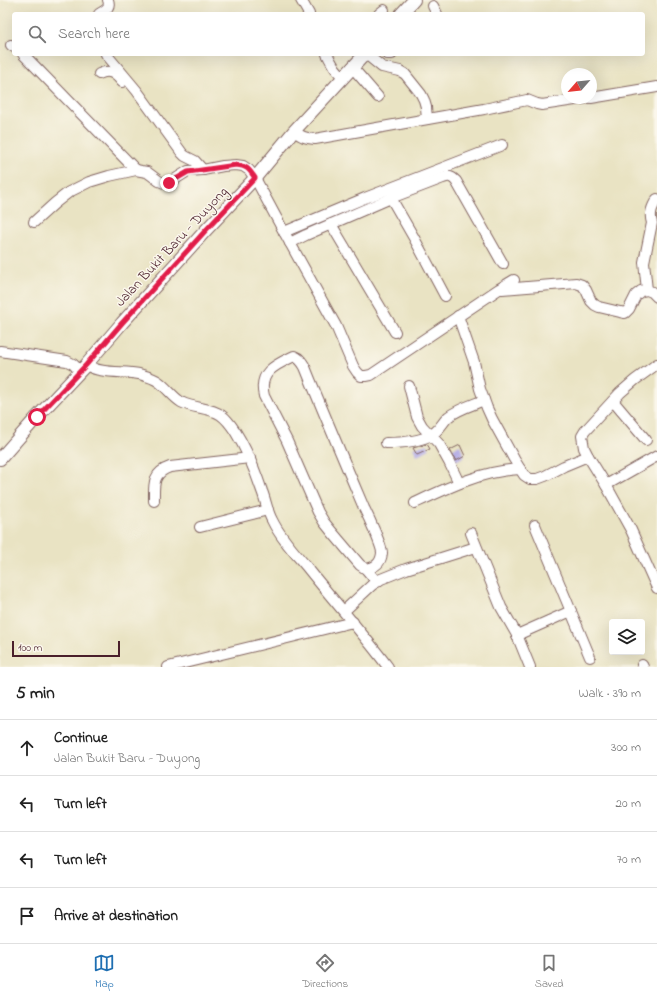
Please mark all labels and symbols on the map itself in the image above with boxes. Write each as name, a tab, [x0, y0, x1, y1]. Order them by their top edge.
north arrow	[561, 68, 597, 104]
route end	[160, 174, 178, 192]
street label: Jalan Bukit Baru - Duyong	[111, 182, 234, 312]
route start	[28, 408, 46, 426]
scale bar	[12, 639, 120, 658]

